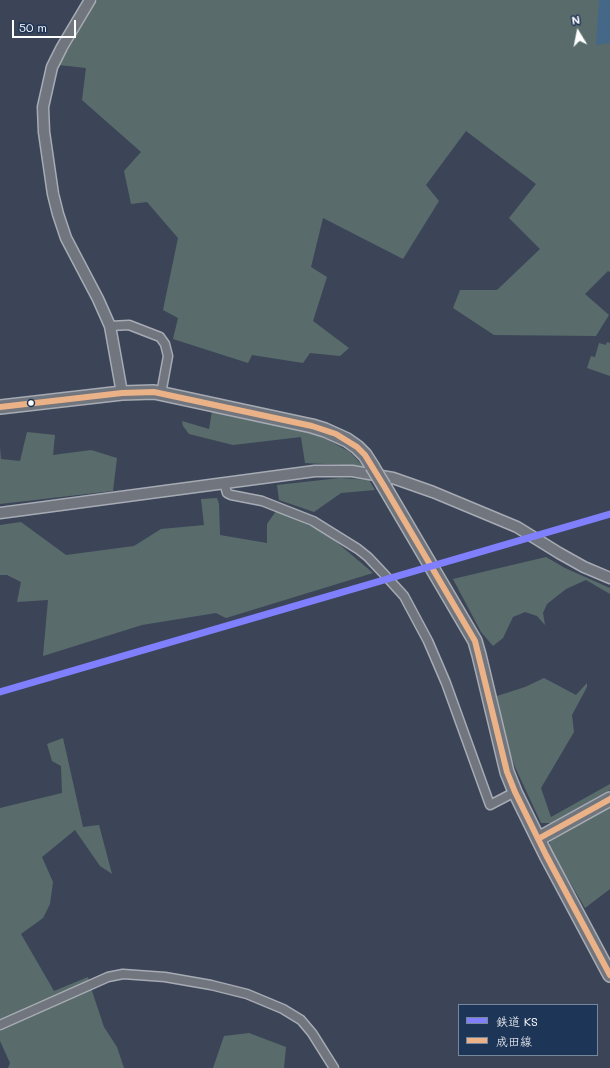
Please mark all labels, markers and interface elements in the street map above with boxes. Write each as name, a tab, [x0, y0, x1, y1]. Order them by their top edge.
scale bar	[14, 12, 78, 38]
north arrow	[558, 12, 598, 52]
text: N	[570, 12, 581, 28]
text: 50 m	[19, 19, 47, 35]
unlabelled marker	[26, 398, 36, 408]
legend	[458, 1004, 598, 1056]
text: 鉄道 KS	[496, 1013, 538, 1029]
text: 成田線	[496, 1033, 532, 1049]

